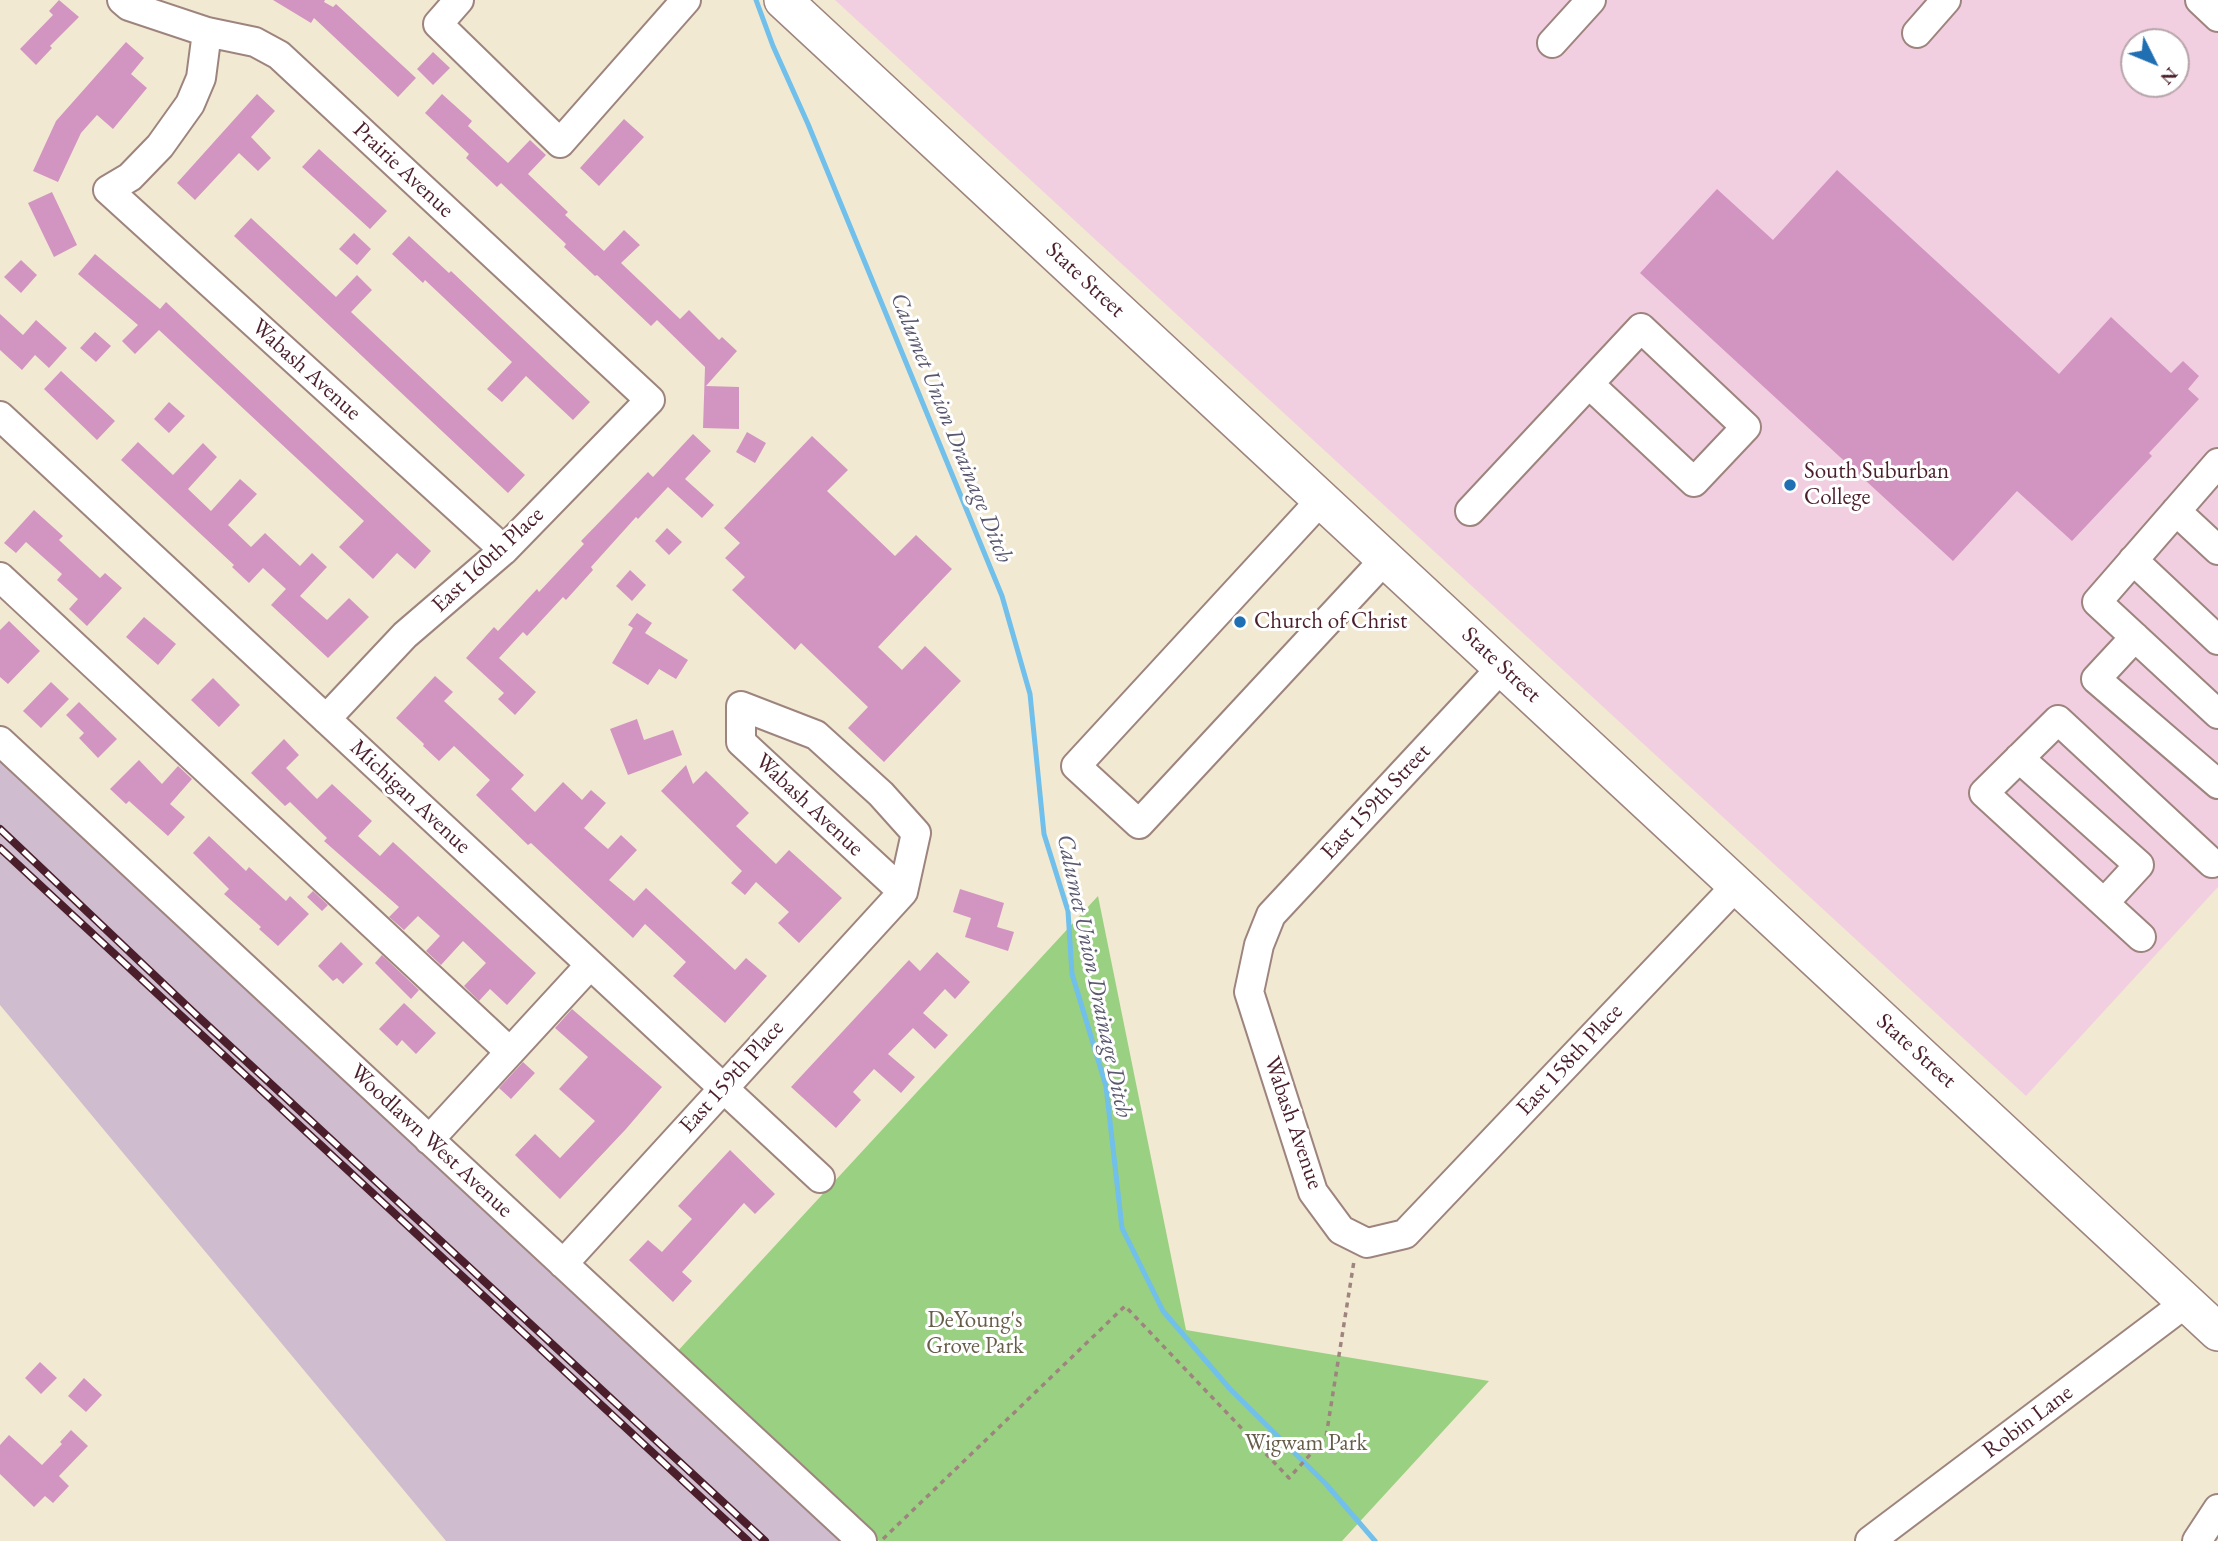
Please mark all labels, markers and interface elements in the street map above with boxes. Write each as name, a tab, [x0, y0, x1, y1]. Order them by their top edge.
north arrow	[2120, 28, 2190, 98]
text: N	[2155, 62, 2184, 90]
street label: Prairie Avenue	[347, 116, 459, 224]
street label: State Street	[1040, 236, 1130, 324]
water label: Calumet Union Drainage Ditch	[883, 289, 1019, 567]
street label: Wabash Avenue	[245, 313, 367, 427]
place label: South Suburban College	[1804, 458, 1949, 512]
marker: South Suburban College	[1782, 477, 1798, 493]
street label: East 160th Place	[426, 501, 550, 619]
place label: Church of Christ	[1254, 608, 1407, 636]
marker: Church of Christ	[1232, 614, 1248, 630]
street label: State Street	[1456, 621, 1546, 709]
street label: Michigan Avenue	[344, 734, 476, 860]
street label: East 159th Street	[1315, 738, 1437, 866]
street label: Wabash Avenue	[749, 748, 869, 862]
water label: Calumet Union Drainage Ditch	[1050, 832, 1138, 1120]
street label: East 158th Place	[1511, 998, 1629, 1122]
street label: State Street	[1870, 1008, 1962, 1094]
street label: East 159th Place	[674, 1015, 790, 1139]
street label: Wabash Avenue	[1257, 1053, 1329, 1193]
street label: Woodlawn West Avenue	[344, 1058, 518, 1224]
park label: DeYoung's Grove Park	[926, 1307, 1024, 1361]
street label: Robin Lane	[1977, 1379, 2079, 1465]
park label: Wigwam Park	[1245, 1430, 1367, 1458]

